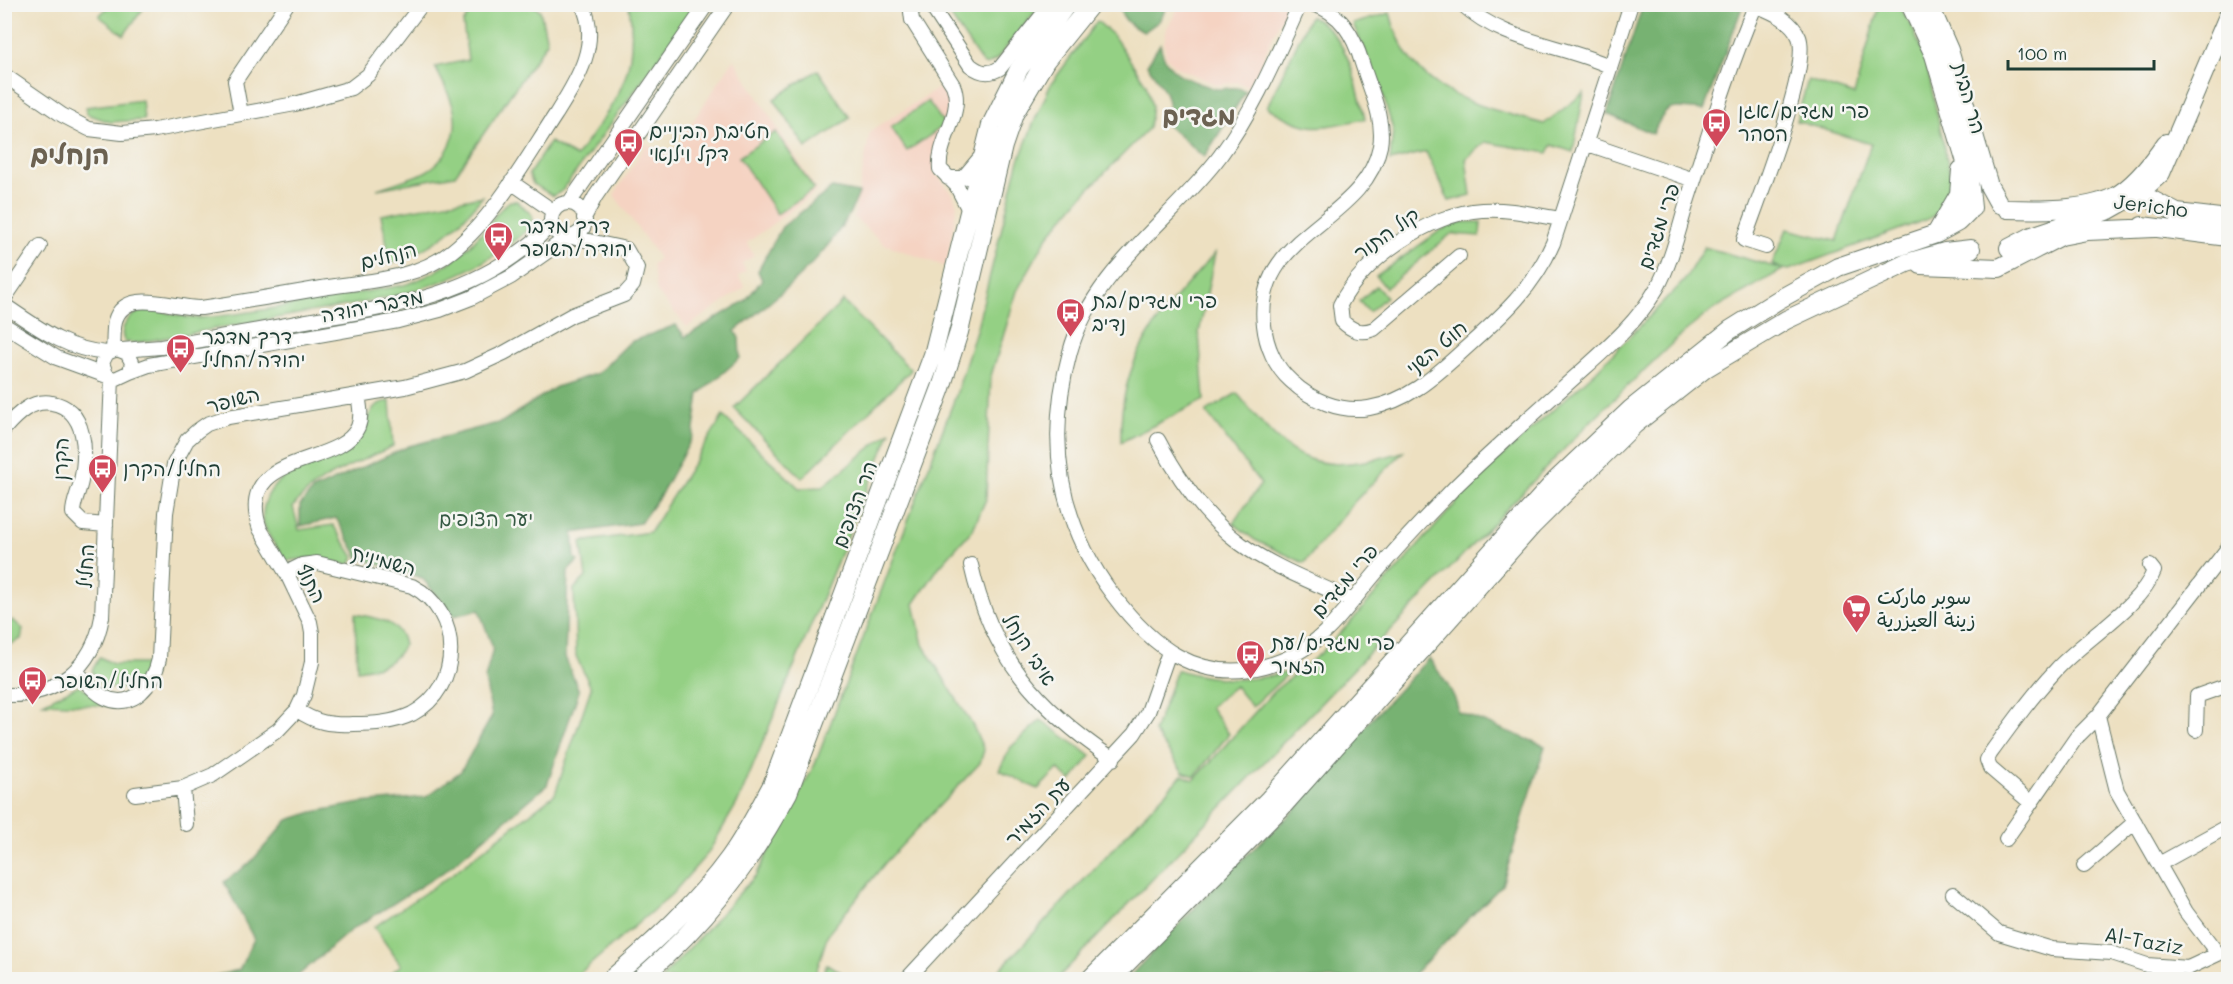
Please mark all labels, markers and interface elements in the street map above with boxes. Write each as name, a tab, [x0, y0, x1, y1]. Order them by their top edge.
scale bar	[2008, 33, 2154, 71]
text: 100 m	[2017, 41, 2067, 65]
street label: הר הבית	[1947, 58, 1993, 137]
place label: פרי מגדים/אגן הסהר	[1738, 97, 1869, 146]
district label: מגדים	[1162, 98, 1236, 132]
bus stop icon: פרי מגדים/אגן הסהר	[1701, 106, 1733, 148]
place label: חטיבת הביניים דקל וילנאי	[649, 117, 770, 166]
bus stop icon: חטיבת הביניים דקל וילנאי	[612, 126, 644, 168]
district label: הנחלים	[31, 137, 109, 171]
street label: פרי מגדים	[1631, 180, 1685, 272]
street label: Jericho	[2112, 188, 2190, 222]
street label: קול התור	[1348, 201, 1424, 265]
place label: דרך מדבר יהודה/השופר	[520, 212, 632, 261]
bus stop icon: דרך מדבר יהודה/השופר	[483, 220, 515, 262]
street label: הנחלים	[357, 235, 419, 275]
street label: מדבר יהודה	[319, 282, 425, 328]
place label: פרי מגדים/בת נדיב	[1091, 287, 1217, 336]
bus stop icon: פרי מגדים/בת נדיב	[1055, 296, 1087, 338]
street label: חוט השני	[1400, 314, 1472, 380]
place label: דרך מדבר יהודה/החליל	[202, 323, 305, 372]
bus stop icon: דרך מדבר יהודה/החליל	[165, 332, 197, 374]
street label: השופר	[204, 379, 262, 419]
street label: הקרן	[46, 437, 75, 481]
bus stop icon: החליל/הקרן	[86, 452, 118, 494]
place label: החליל/הקרן	[123, 455, 221, 482]
street label: הר הצופים	[826, 457, 882, 551]
park label: יער הצופים	[439, 505, 533, 531]
street label: פרי מגדים	[1305, 538, 1383, 622]
street label: השמינית	[349, 539, 419, 581]
street label: החליל	[71, 543, 99, 589]
street label: התוף	[291, 559, 333, 607]
place label: سوبر ماركت زينة العيزرية	[1877, 583, 1976, 632]
supermarket icon: سوبر ماركت زينة العيزرية	[1840, 592, 1872, 634]
street label: איבי הנחל	[997, 608, 1063, 690]
place label: פרי מגדים/עת הזמיר	[1270, 629, 1395, 678]
bus stop icon: פרי מגדים/עת הזמיר	[1234, 638, 1266, 680]
bus stop icon: החליל/השופר	[17, 664, 49, 706]
place label: החליל/השופר	[54, 667, 163, 693]
street label: עת הזמיר	[999, 771, 1075, 851]
street label: Al-Taziz	[2103, 920, 2185, 960]

